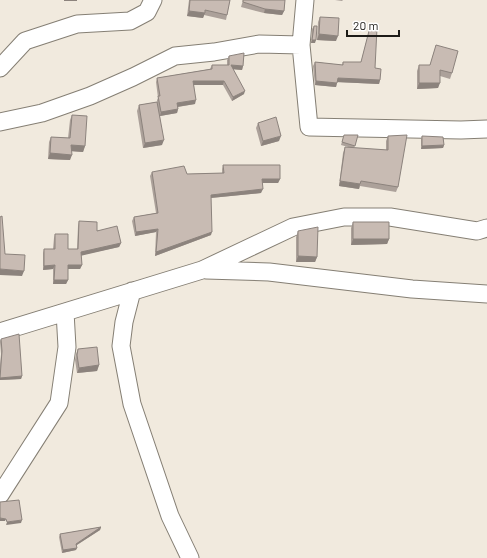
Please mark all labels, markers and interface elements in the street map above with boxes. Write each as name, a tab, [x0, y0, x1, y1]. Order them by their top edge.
scale bar	[347, 12, 399, 38]
text: 20 m	[353, 18, 379, 32]

